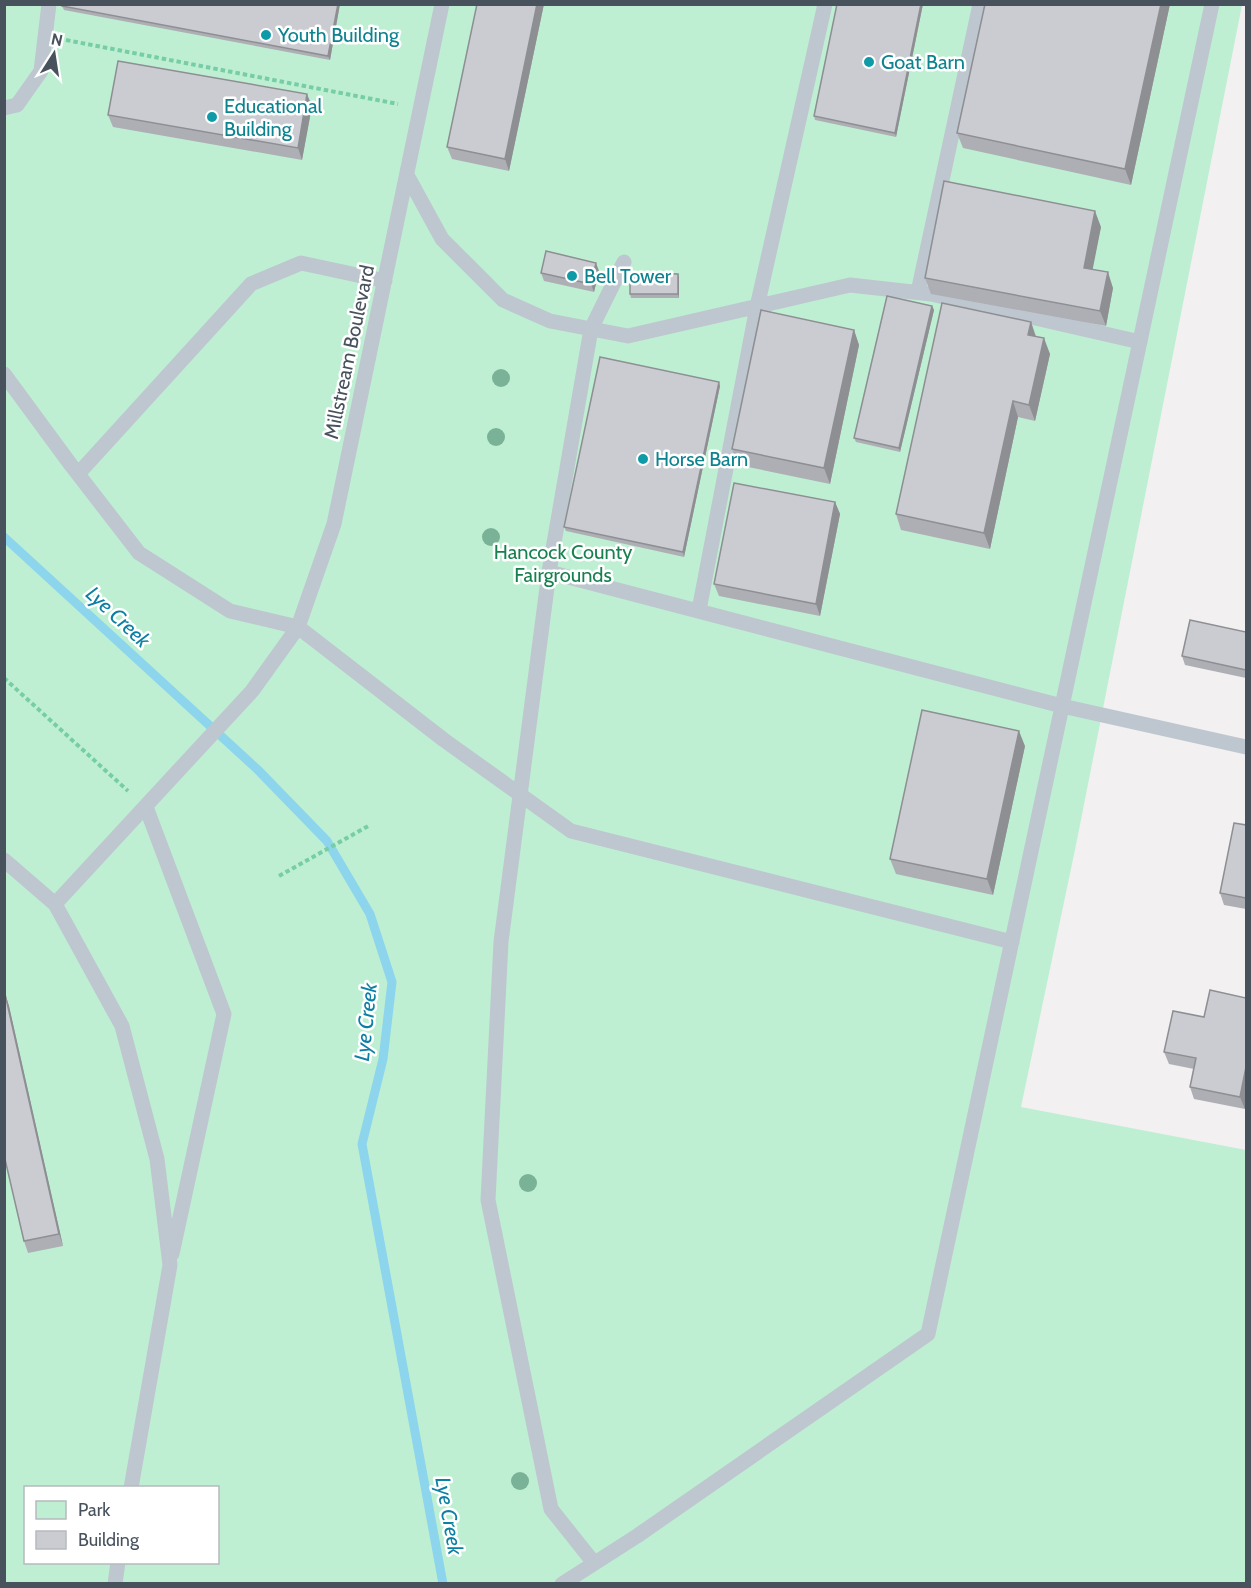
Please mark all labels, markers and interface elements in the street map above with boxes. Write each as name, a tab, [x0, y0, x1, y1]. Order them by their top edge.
place label: Youth Building	[277, 23, 400, 47]
north arrow	[24, 24, 84, 84]
marker: Youth Building	[259, 28, 273, 42]
text: N	[50, 29, 65, 50]
place label: Goat Barn	[881, 50, 965, 74]
marker: Goat Barn	[862, 55, 876, 69]
place label: Educational Building	[224, 94, 323, 141]
marker: Educational Building	[205, 110, 219, 124]
street label: Millstream Boulevard	[319, 263, 379, 441]
place label: Bell Tower	[584, 264, 672, 288]
marker: Bell Tower	[565, 269, 579, 283]
place label: Horse Barn	[655, 447, 748, 471]
marker: Horse Barn	[636, 452, 650, 466]
park label: Hancock County Fairgrounds	[494, 540, 632, 587]
water label: Lye Creek	[81, 581, 156, 653]
water label: Lye Creek	[349, 981, 382, 1062]
water label: Lye Creek	[430, 1475, 469, 1558]
legend	[24, 1486, 219, 1564]
text: Park	[78, 1499, 111, 1521]
text: Building	[78, 1529, 140, 1551]

